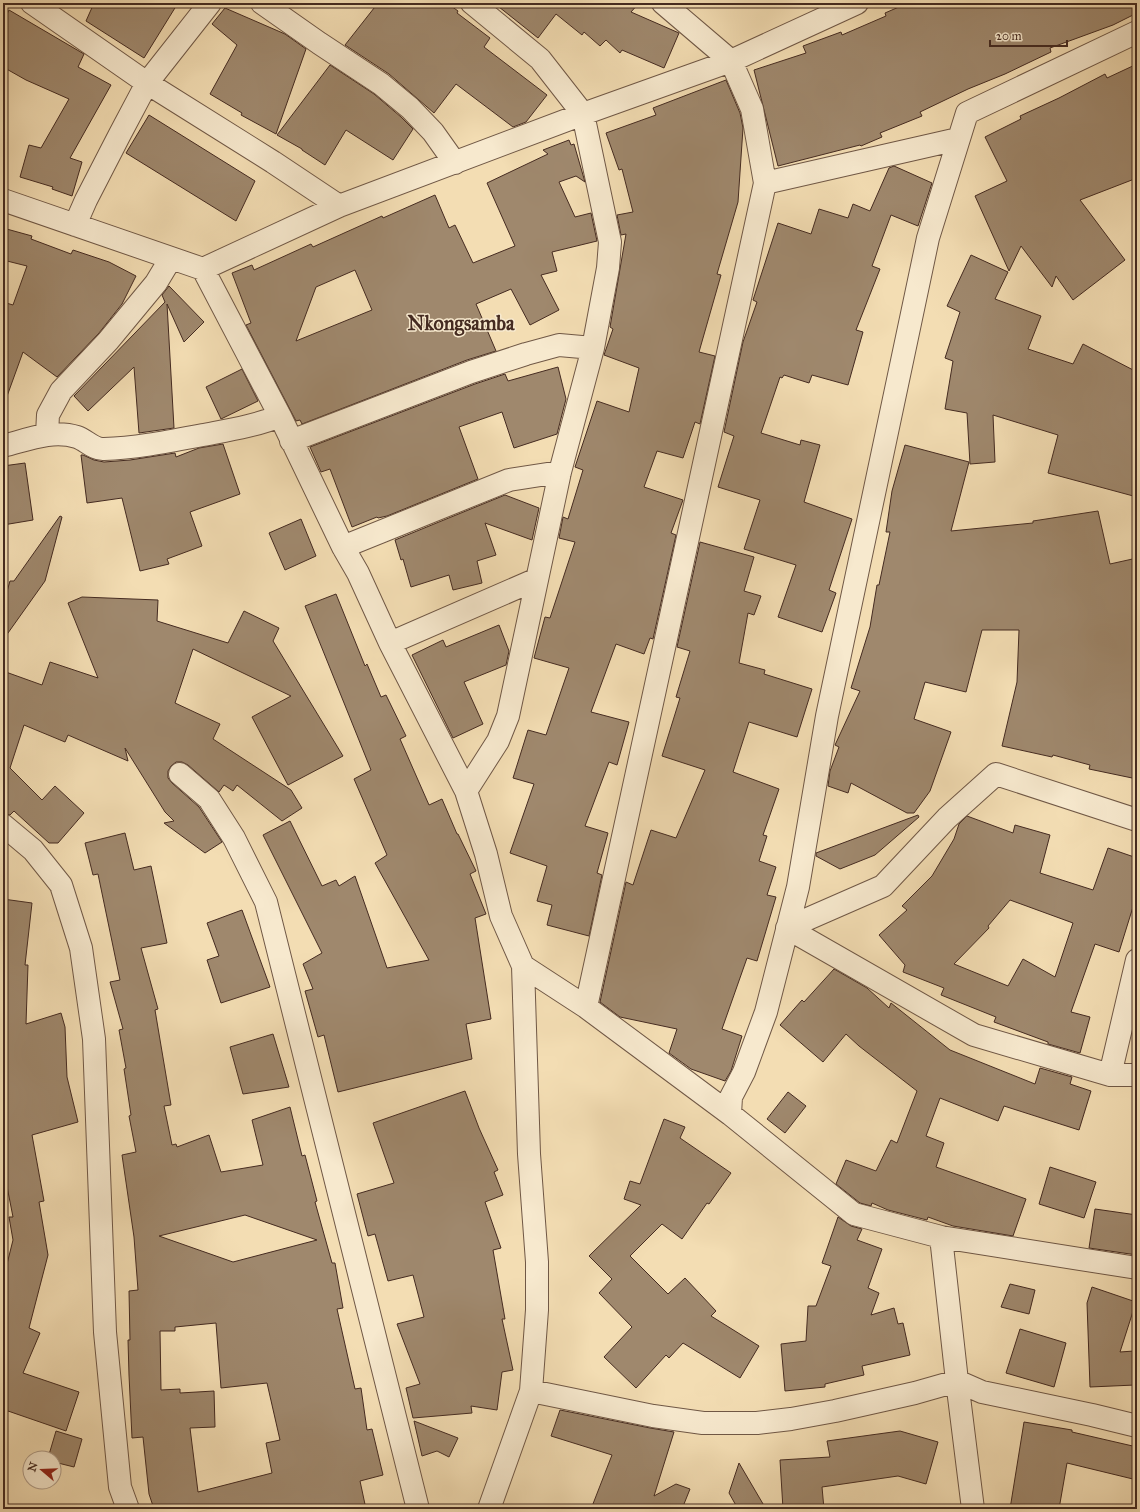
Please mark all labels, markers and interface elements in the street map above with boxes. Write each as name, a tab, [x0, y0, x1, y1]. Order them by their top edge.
scale bar	[990, 22, 1067, 48]
text: 20 m	[996, 29, 1022, 43]
district label: Nkongsamba	[407, 311, 515, 336]
north arrow	[22, 1450, 62, 1490]
text: N	[25, 1460, 41, 1473]

